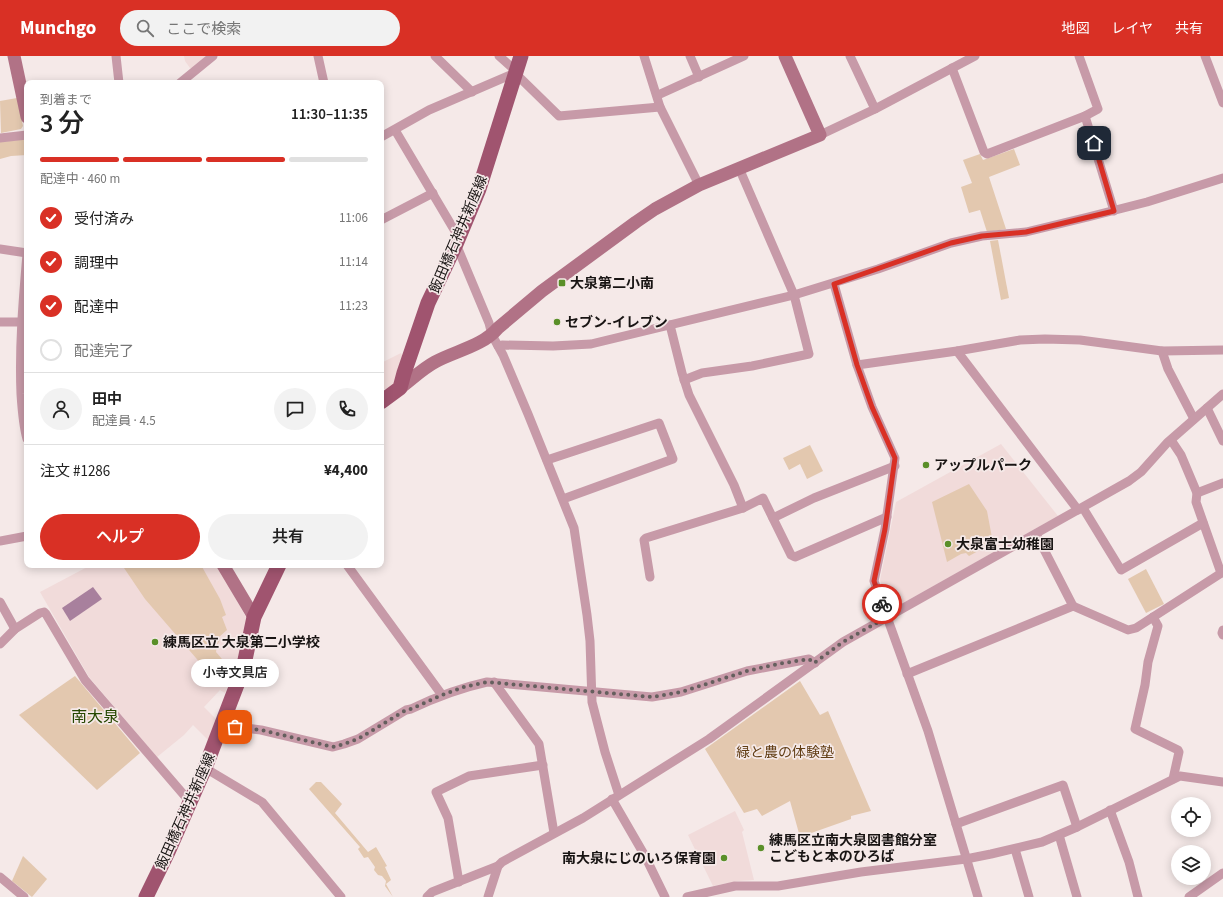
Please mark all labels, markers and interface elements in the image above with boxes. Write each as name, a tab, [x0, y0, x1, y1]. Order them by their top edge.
search box	[120, 10, 400, 46]
text: Munchgo	[20, 15, 96, 42]
icon: search	[134, 17, 156, 39]
text: ここで検索	[166, 19, 241, 40]
text: 地図	[1061, 19, 1089, 39]
text: レイヤ	[1111, 19, 1153, 39]
text: 共有	[1175, 19, 1203, 39]
text: 到着まで	[40, 91, 92, 109]
text: 11:30–11:35	[291, 104, 368, 125]
text: 3 分	[40, 105, 85, 142]
pin	[1077, 126, 1111, 160]
icon: home	[1083, 132, 1105, 154]
text: 配達中 · 460 m	[40, 170, 120, 188]
street label: 飯田橋石神井新座線	[425, 172, 493, 296]
icon: check	[40, 207, 62, 229]
text: 受付済み	[74, 209, 134, 230]
text: 11:06	[339, 209, 368, 227]
icon: check	[40, 251, 62, 273]
text: 調理中	[74, 253, 119, 274]
text: 11:14	[339, 253, 368, 271]
place label: 大泉第二小南	[570, 274, 654, 294]
marker: 大泉第二小南	[557, 278, 567, 288]
icon: check	[40, 295, 62, 317]
text: 配達中	[74, 297, 119, 318]
text: 11:23	[339, 297, 368, 315]
place label: セブン-イレブン	[565, 313, 668, 333]
marker: セブン-イレブン	[552, 317, 562, 327]
text: 配達完了	[74, 341, 134, 362]
button: person	[40, 388, 82, 430]
button: chat	[274, 388, 316, 430]
button: phone	[326, 388, 368, 430]
text: 田中	[92, 389, 122, 410]
text: 配達員 · 4.5	[92, 412, 156, 430]
place label: アップルパーク	[934, 456, 1032, 476]
text: ¥4,400	[324, 460, 368, 481]
marker: アップルパーク	[921, 460, 931, 470]
text: 注文 #1286	[40, 461, 110, 482]
button: ヘルプ	[40, 514, 200, 560]
button: 共有	[208, 514, 368, 560]
place label: 大泉富士幼稚園	[956, 535, 1054, 555]
marker: 大泉富士幼稚園	[943, 539, 953, 549]
courier	[862, 584, 902, 624]
icon: bike	[871, 593, 893, 615]
place label: 練馬区立 大泉第二小学校	[163, 633, 320, 653]
marker: 練馬区立 大泉第二小学校	[150, 637, 160, 647]
callout: 小寺文具店	[191, 659, 279, 687]
text: 小寺文具店	[202, 664, 268, 682]
district label: 南大泉	[71, 706, 119, 728]
pin	[218, 710, 252, 744]
icon: bag	[224, 716, 246, 738]
park label: 緑と農の体験塾	[736, 743, 834, 763]
street label: 飯田橋石神井新座線	[151, 750, 221, 873]
map controls	[1171, 797, 1211, 885]
button: locate	[1171, 797, 1211, 837]
place label: 練馬区立南大泉図書館分室 こどもと本のひろば	[769, 831, 937, 867]
marker: 練馬区立南大泉図書館分室 こどもと本のひろば	[756, 843, 766, 853]
button: layers	[1171, 845, 1211, 885]
place label: 南大泉にじのいろ保育園	[562, 849, 716, 869]
marker: 南大泉にじのいろ保育園	[719, 853, 729, 863]

